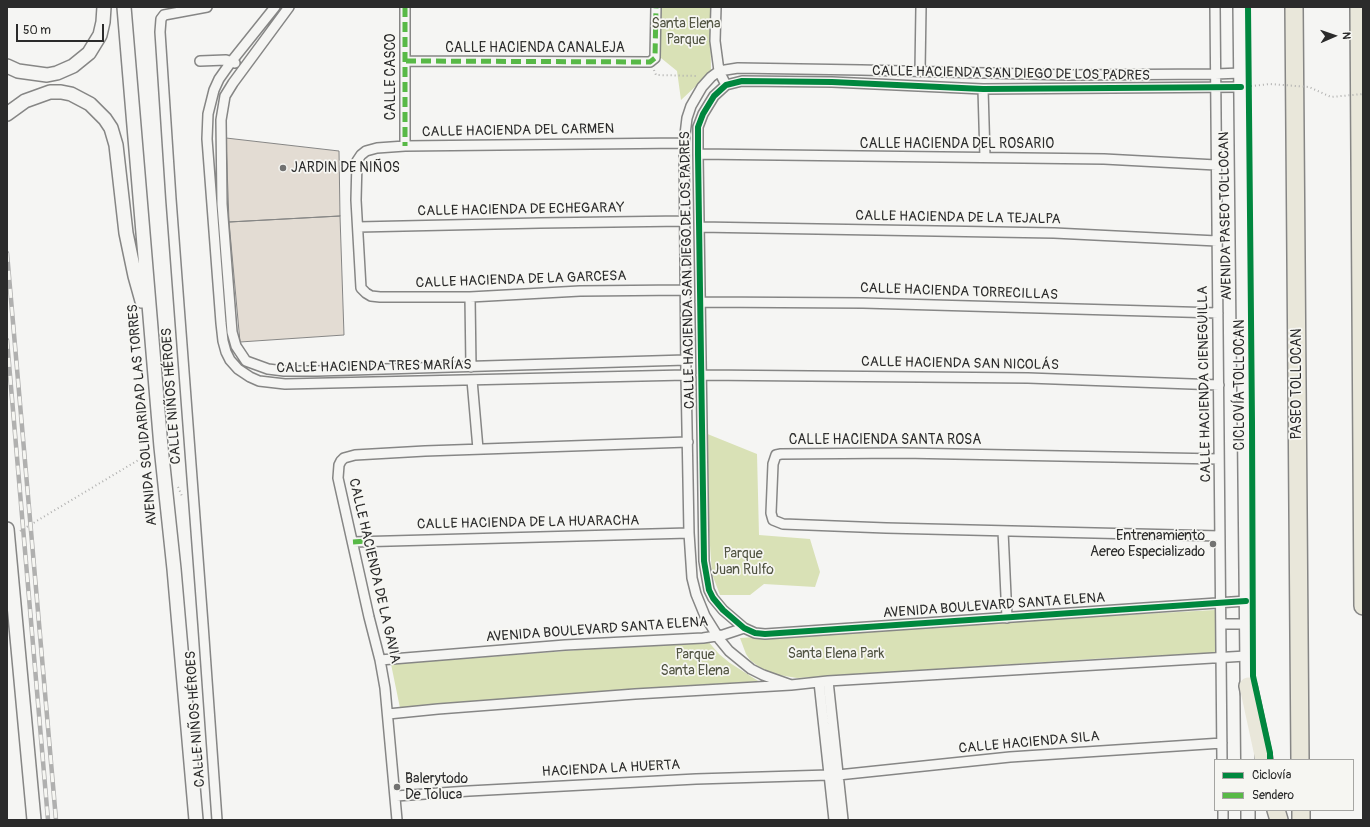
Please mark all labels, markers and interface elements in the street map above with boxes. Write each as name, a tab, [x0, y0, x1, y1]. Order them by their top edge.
scale bar	[18, 16, 106, 42]
park label: Santa Elena Parque	[652, 16, 720, 48]
north arrow	[1314, 16, 1354, 56]
text: 50 m	[23, 23, 51, 38]
text: N	[1340, 32, 1353, 40]
street label: CALLE CASCO	[383, 34, 399, 120]
street label: CALLE HACIENDA CANALEJA	[445, 40, 625, 56]
street label: CALLE HACIENDA SAN DIEGO DE LOS PADRES	[872, 63, 1150, 85]
street label: CALLE HACIENDA DEL CARMEN	[422, 121, 614, 141]
street label: CALLE HACIENDA SAN DIEGO DE LOS PADRES	[677, 131, 699, 409]
street label: AVENIDA PASEO TOLLOCAN	[1216, 132, 1236, 300]
street label: CALLE HACIENDA DEL ROSARIO	[860, 136, 1054, 152]
place label: JARDIN DE NIÑOS	[291, 160, 400, 176]
marker: JARDIN DE NIÑOS	[278, 163, 288, 173]
street label: CALLE HACIENDA DE ECHEGARAY	[417, 200, 625, 220]
street label: CALLE HACIENDA DE LA TEJALPA	[855, 208, 1061, 228]
street label: CALLE HACIENDA DE LA GARCESA	[415, 268, 627, 292]
street label: CALLE HACIENDA TORRECILLAS	[860, 280, 1058, 304]
street label: CALLE HACIENDA CIENEGUILLA	[1195, 286, 1215, 482]
street label: AVENIDA SOLIDARIDAD LAS TORRES	[125, 303, 161, 527]
street label: CICLOVÍA TOLLOCAN	[1232, 319, 1248, 451]
street label: CALLE NIÑOS HÉROES	[159, 327, 185, 465]
street label: PASEO TOLLOCAN	[1289, 328, 1305, 440]
street label: CALLE HACIENDA SAN NICOLÁS	[861, 354, 1059, 374]
street label: CALLE HACIENDA TRES MARÍAS	[276, 357, 472, 377]
street label: CALLE HACIENDA SANTA ROSA	[789, 432, 981, 448]
street label: CALLE HACIENDA DE LA GAVIA	[345, 477, 403, 665]
street label: CALLE HACIENDA DE LA HUARACHA	[417, 513, 639, 533]
place label: Entrenamiento Aereo Especializado	[1090, 528, 1205, 560]
marker: Entrenamiento Aereo Especializado	[1208, 539, 1218, 549]
park label: Parque Juan Rulfo	[712, 546, 774, 578]
street label: AVENIDA BOULEVARD SANTA ELENA	[882, 590, 1106, 622]
street label: AVENIDA BOULEVARD SANTA ELENA	[485, 614, 709, 646]
park label: Santa Elena Park	[788, 646, 884, 662]
park label: Parque Santa Elena	[661, 647, 729, 680]
street label: CALLE NIÑOS HÉROES	[183, 650, 209, 788]
street label: CALLE HACIENDA SILA	[958, 728, 1100, 758]
street label: HACIENDA LA HUERTA	[541, 757, 681, 781]
legend	[1214, 759, 1354, 811]
text: Ciclovía	[1252, 768, 1291, 783]
place label: Balerytodo De Toluca	[405, 771, 468, 804]
marker: Balerytodo De Toluca	[392, 782, 402, 792]
text: Sendero	[1252, 788, 1294, 803]

